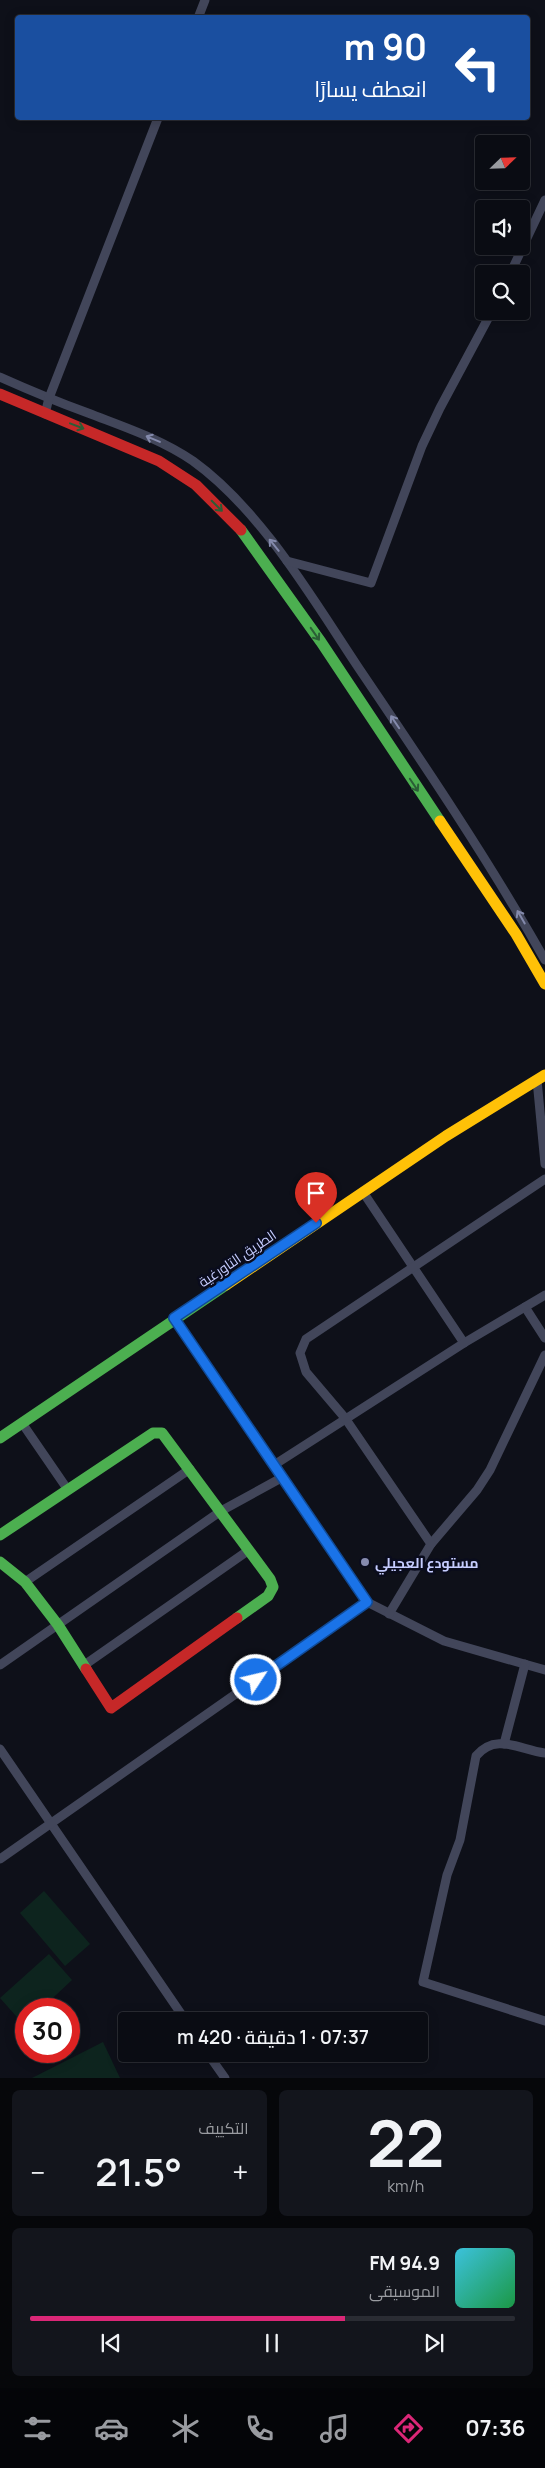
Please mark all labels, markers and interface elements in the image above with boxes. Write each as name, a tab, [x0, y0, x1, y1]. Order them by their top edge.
text: 90 m	[344, 23, 427, 71]
icon: left	[445, 35, 510, 100]
text: انعطف يسارًا	[314, 74, 427, 104]
north arrow	[475, 135, 530, 190]
map controls	[475, 135, 530, 320]
button: sound	[475, 200, 530, 255]
button: search	[475, 265, 530, 320]
one-way arrow	[69, 422, 84, 431]
one-way arrow	[146, 433, 161, 443]
one-way arrow	[211, 499, 223, 512]
one-way arrow	[268, 539, 279, 552]
one-way arrow	[310, 627, 320, 641]
one-way arrow	[390, 715, 400, 729]
one-way arrow	[409, 778, 419, 792]
one-way arrow	[516, 910, 526, 925]
pin	[295, 1172, 337, 1223]
icon: arrive	[302, 1179, 330, 1207]
street label: الطريق التاورغية	[194, 1225, 280, 1291]
place label: مستودع العجيلي	[375, 1553, 479, 1575]
marker: مستودع العجيلي	[359, 1556, 371, 1568]
position arrow	[229, 1653, 281, 1705]
speed limit sign: 30	[15, 1998, 80, 2063]
text: 07:37 · 1 دقيقة · 420 m	[177, 2024, 369, 2050]
text: 22	[367, 2098, 444, 2187]
text: التكييف	[198, 2117, 249, 2139]
text: 21.5°	[95, 2145, 182, 2197]
text: −	[30, 2153, 45, 2191]
text: +	[232, 2153, 248, 2191]
text: km/h	[387, 2175, 424, 2197]
text: 94.9 FM	[369, 2250, 440, 2276]
text: الموسيقى	[369, 2280, 440, 2302]
icon: previous	[97, 2329, 125, 2357]
icon: pause	[258, 2329, 286, 2357]
icon: next	[420, 2329, 448, 2357]
icon: filters	[20, 2411, 55, 2446]
icon: car	[94, 2411, 129, 2446]
icon: climate	[168, 2411, 203, 2446]
icon: phone	[242, 2411, 277, 2446]
icon: music	[317, 2411, 352, 2446]
icon: directions	[391, 2411, 426, 2446]
text: 07:36	[465, 2413, 525, 2443]

